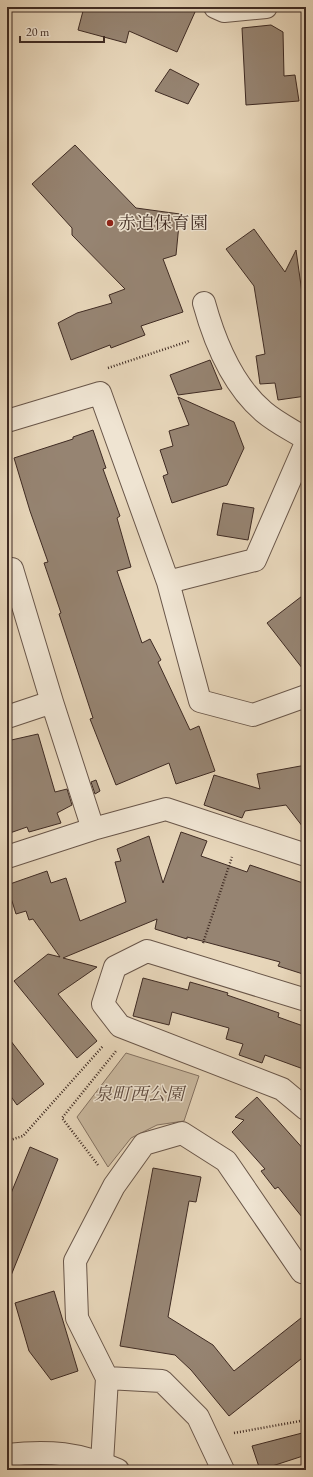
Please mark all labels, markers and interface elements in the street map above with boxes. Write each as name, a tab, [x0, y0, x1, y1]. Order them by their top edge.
scale bar	[20, 18, 104, 44]
text: 20 m	[26, 24, 50, 40]
place label: 赤迫保育園	[118, 211, 208, 234]
marker: 赤迫保育園	[105, 218, 115, 228]
park label: 泉町西公園	[94, 1082, 187, 1105]

